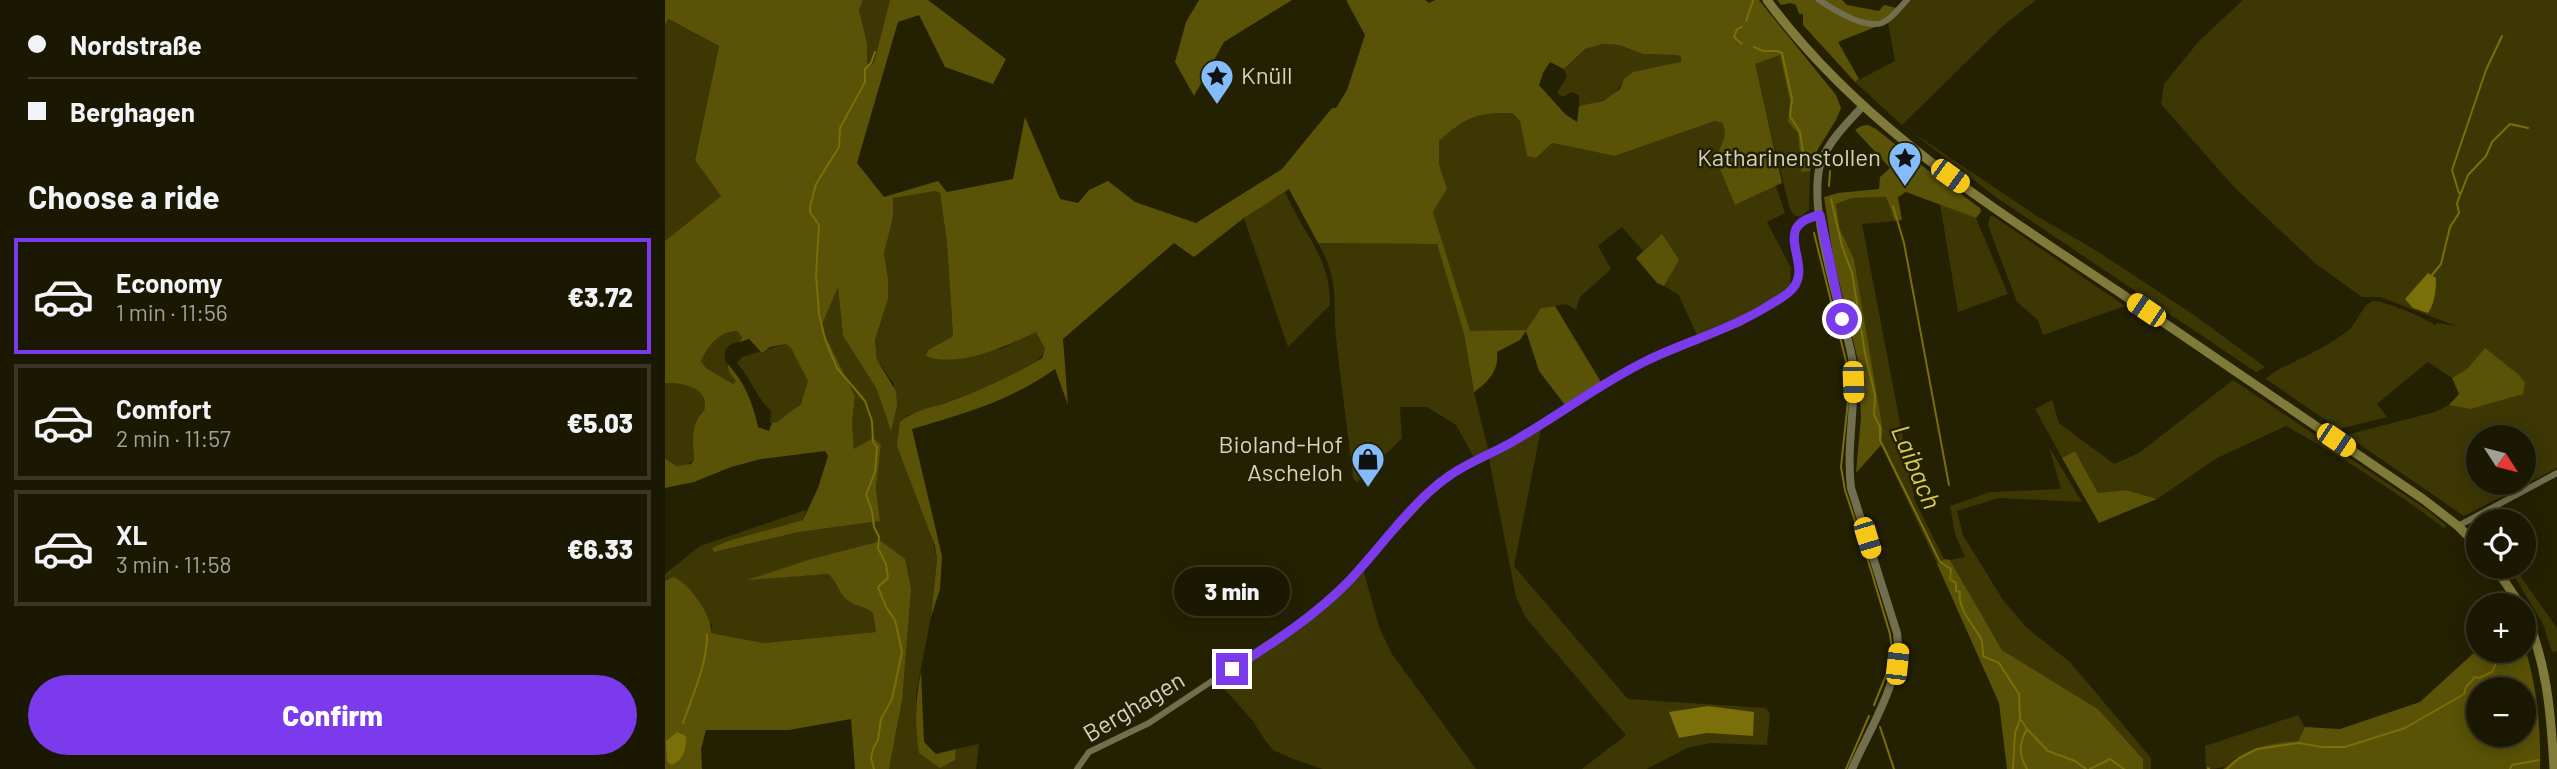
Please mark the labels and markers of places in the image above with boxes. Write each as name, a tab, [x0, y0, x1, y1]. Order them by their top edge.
place icon: Knüll	[1198, 57, 1236, 106]
place label: Knüll	[1241, 60, 1293, 89]
place icon: Katharinenstollen	[1886, 139, 1924, 188]
place label: Katharinenstollen	[1697, 142, 1881, 171]
place label: Bioland-Hof Ascheloh	[1218, 429, 1343, 486]
shop icon: Bioland-Hof Ascheloh	[1349, 440, 1387, 489]

